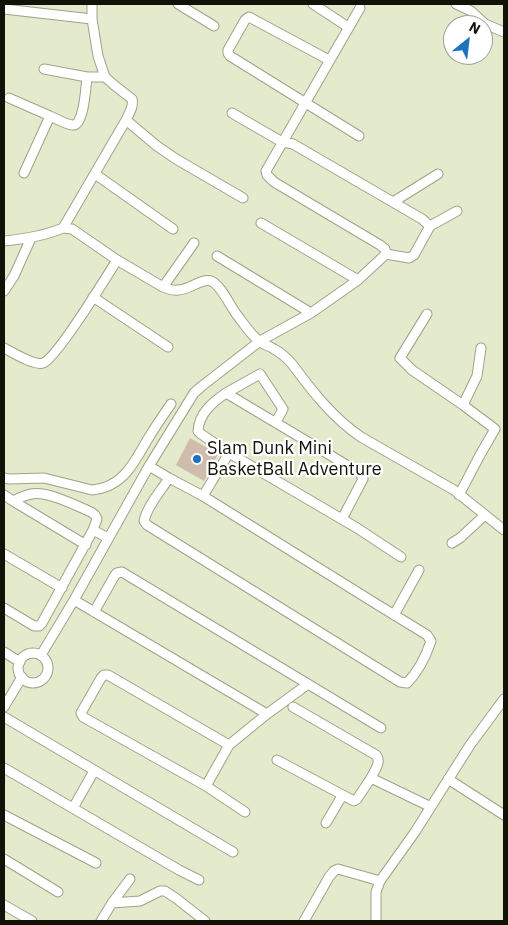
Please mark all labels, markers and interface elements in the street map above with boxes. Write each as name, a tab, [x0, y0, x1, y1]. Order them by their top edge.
north arrow	[443, 15, 493, 65]
text: N	[466, 17, 484, 38]
place label: Slam Dunk Mini BasketBall Adventure	[207, 438, 382, 480]
marker: Slam Dunk Mini BasketBall Adventure	[191, 453, 203, 465]

